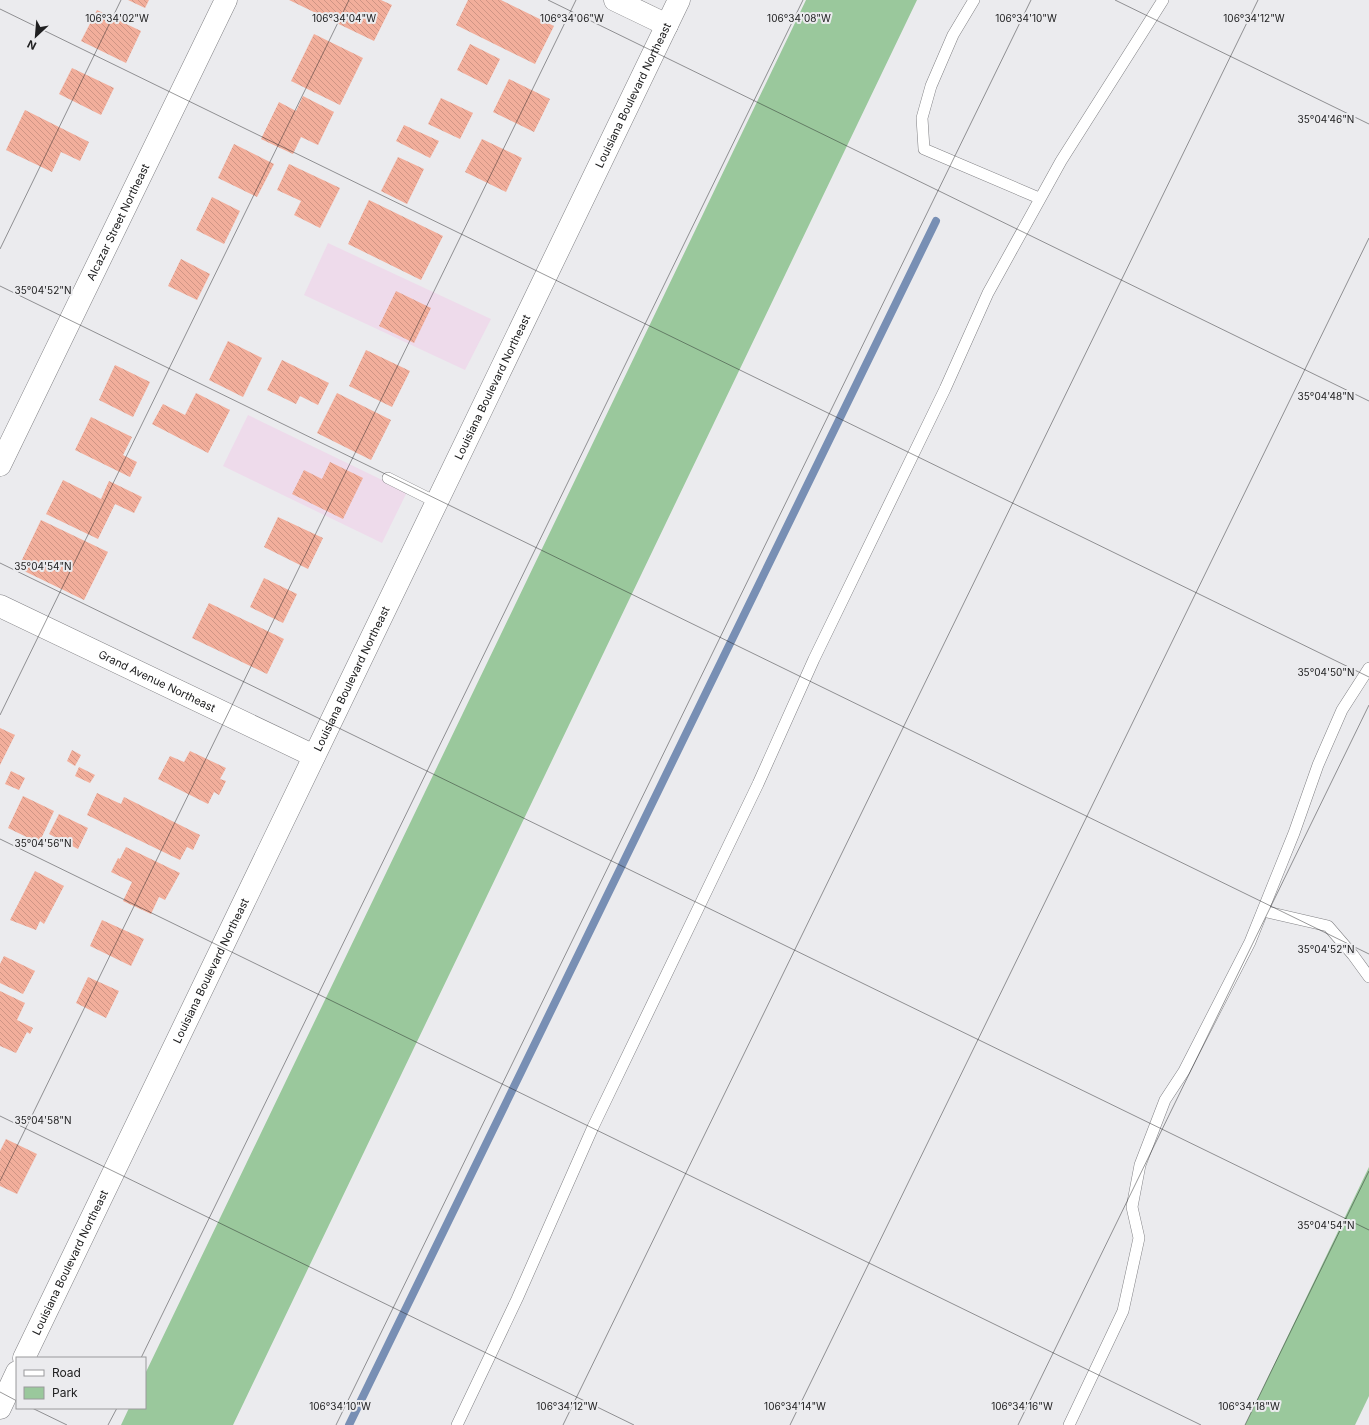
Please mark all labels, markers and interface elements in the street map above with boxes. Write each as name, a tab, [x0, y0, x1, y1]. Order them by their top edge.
text: 106°34'02"W	[85, 12, 149, 24]
text: 106°34'04"W	[312, 12, 376, 24]
text: 106°34'06"W	[540, 12, 604, 24]
text: 106°34'08"W	[767, 12, 831, 24]
text: 106°34'10"W	[995, 12, 1057, 24]
text: 106°34'12"W	[1223, 12, 1285, 24]
north arrow	[16, 16, 56, 56]
street label: Louisiana Boulevard Northeast	[592, 20, 674, 170]
text: N	[25, 37, 38, 53]
text: 35°04'46"N	[1298, 113, 1354, 125]
street label: Alcazar Street Northeast	[84, 161, 152, 283]
text: 35°04'52"N	[15, 284, 71, 296]
street label: Louisiana Boulevard Northeast	[451, 312, 533, 462]
text: 35°04'48"N	[1298, 390, 1354, 402]
text: 35°04'54"N	[14, 560, 72, 572]
street label: Louisiana Boulevard Northeast	[311, 604, 393, 754]
street label: Grand Avenue Northeast	[96, 647, 218, 715]
text: 35°04'50"N	[1297, 666, 1355, 678]
text: 35°04'56"N	[14, 837, 72, 849]
street label: Louisiana Boulevard Northeast	[170, 896, 252, 1045]
text: 35°04'52"N	[1298, 943, 1354, 955]
text: 35°04'58"N	[14, 1114, 72, 1126]
street label: Louisiana Boulevard Northeast	[29, 1187, 111, 1337]
text: 35°04'54"N	[1297, 1219, 1355, 1231]
legend	[16, 1357, 146, 1409]
text: Road	[52, 1365, 81, 1380]
text: Park	[52, 1385, 78, 1400]
text: 106°34'10"W	[309, 1400, 371, 1412]
text: 106°34'12"W	[536, 1400, 598, 1412]
text: 106°34'14"W	[764, 1400, 826, 1412]
text: 106°34'16"W	[991, 1400, 1053, 1412]
text: 106°34'18"W	[1218, 1400, 1280, 1412]

